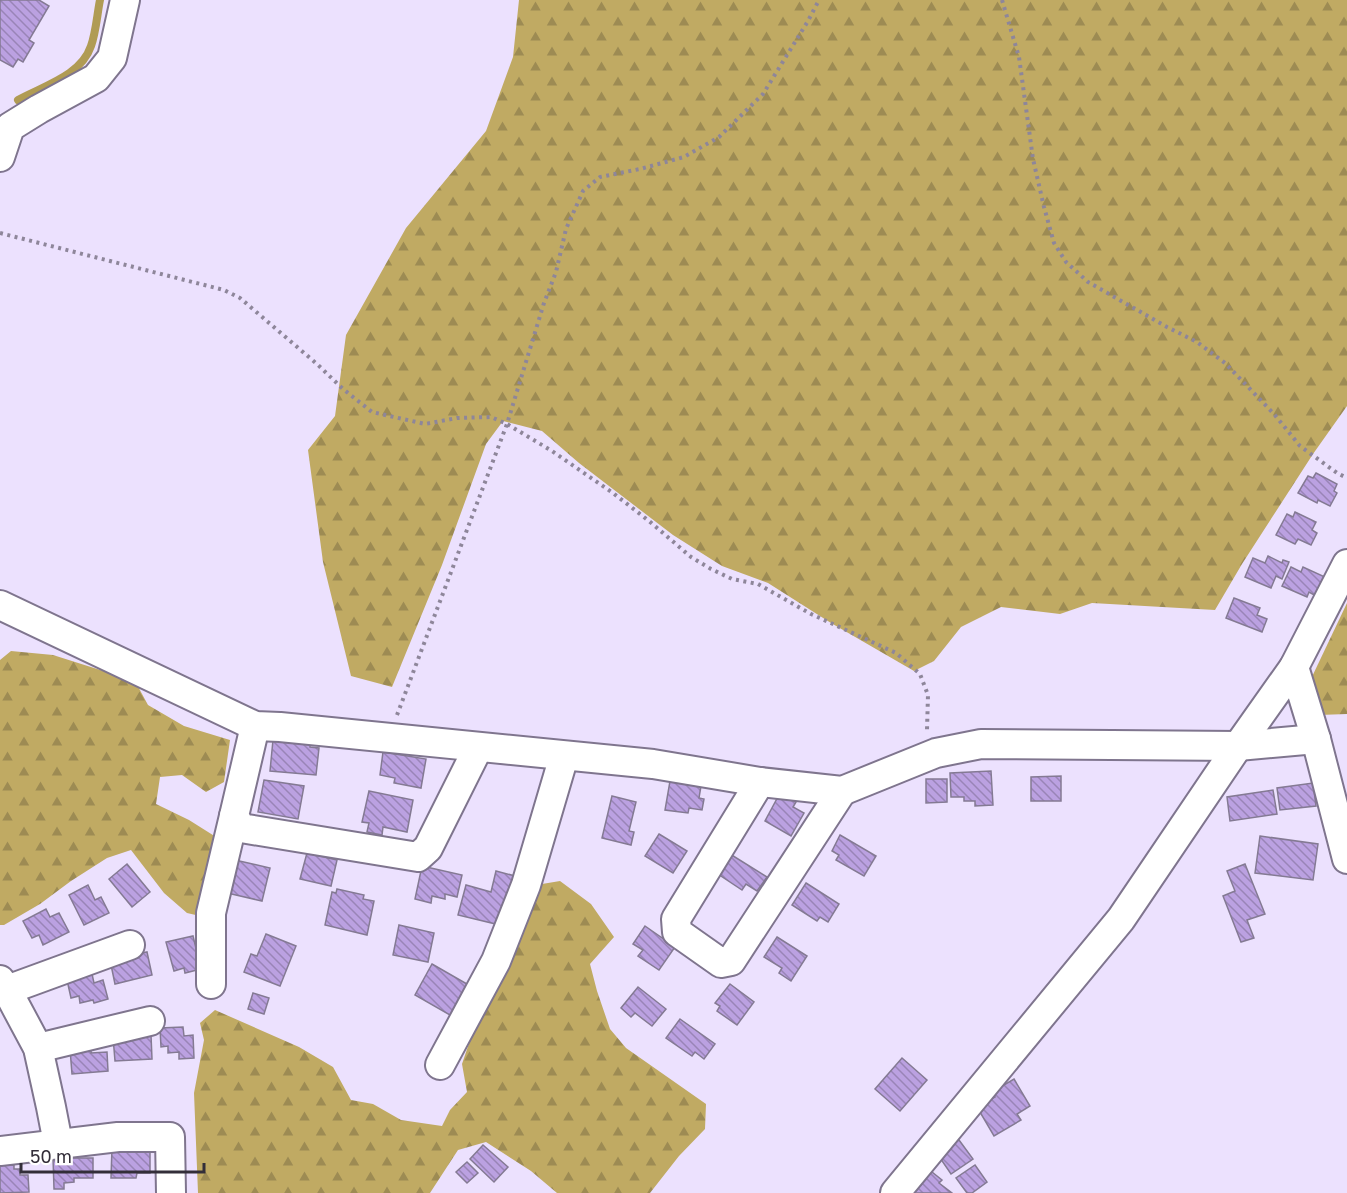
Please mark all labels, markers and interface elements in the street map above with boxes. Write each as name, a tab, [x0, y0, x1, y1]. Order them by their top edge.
scale bar	[21, 1136, 204, 1174]
text: 50 m	[30, 1145, 72, 1167]

